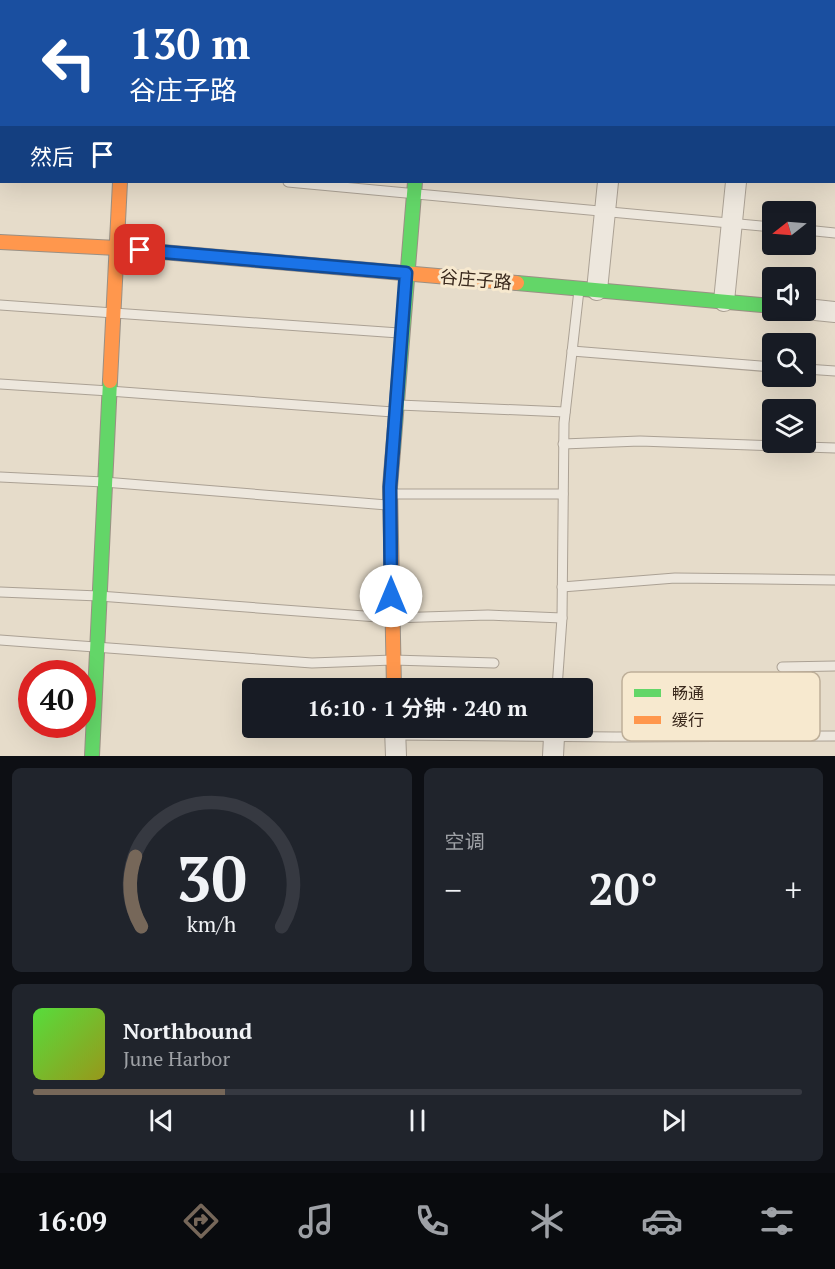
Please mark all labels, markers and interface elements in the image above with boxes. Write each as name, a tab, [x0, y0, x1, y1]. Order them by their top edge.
text: 130 m	[129, 15, 250, 71]
icon: left	[30, 24, 108, 102]
text: 谷庄子路	[129, 72, 237, 108]
icon: arrive	[86, 138, 119, 171]
text: 然后	[30, 142, 74, 171]
north arrow	[762, 201, 816, 255]
map controls	[762, 201, 816, 453]
pin	[114, 224, 165, 275]
icon: arrive	[123, 233, 156, 266]
street label: 谷庄子路	[439, 264, 513, 294]
button: sound	[762, 267, 816, 321]
button: search	[762, 333, 816, 387]
button: layers	[762, 399, 816, 453]
position arrow	[359, 564, 423, 628]
speed limit sign: 40	[18, 660, 96, 738]
legend	[622, 672, 820, 741]
text: 畅通	[672, 682, 704, 704]
text: 16:10 · 1 分钟 · 240 m	[308, 693, 527, 722]
text: 缓行	[672, 709, 704, 731]
text: 空调	[445, 828, 485, 855]
text: 30	[176, 836, 247, 919]
text: 20°	[589, 858, 658, 918]
text: −	[445, 868, 462, 911]
text: +	[784, 868, 802, 911]
text: km/h	[187, 910, 237, 938]
text: Northbound	[123, 1016, 252, 1045]
text: June Harbor	[123, 1045, 230, 1072]
icon: previous	[145, 1104, 178, 1137]
icon: pause	[401, 1104, 434, 1137]
icon: next	[657, 1104, 690, 1137]
icon: directions	[180, 1200, 222, 1242]
icon: music	[295, 1200, 337, 1242]
icon: phone	[411, 1200, 453, 1242]
icon: climate	[526, 1200, 568, 1242]
icon: car	[641, 1200, 683, 1242]
icon: filters	[756, 1200, 798, 1242]
text: 16:09	[37, 1203, 107, 1239]

